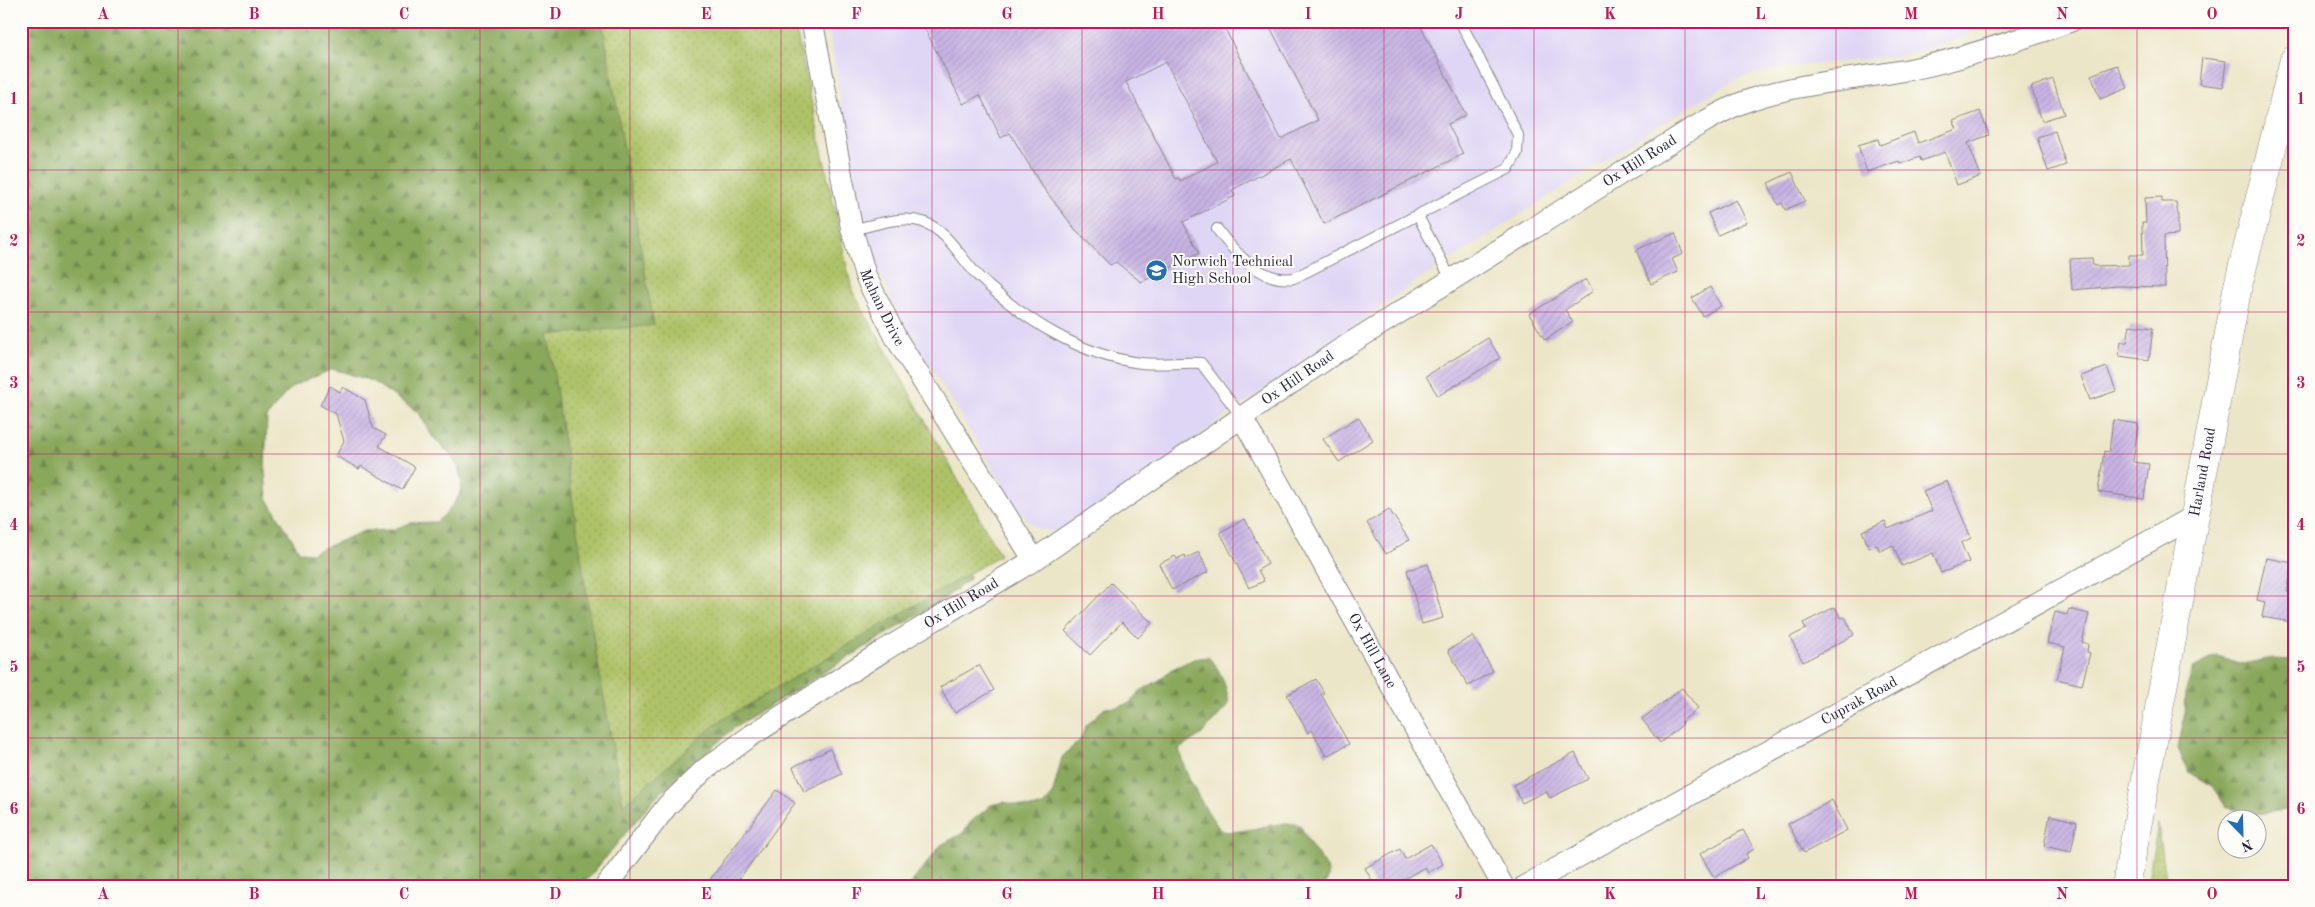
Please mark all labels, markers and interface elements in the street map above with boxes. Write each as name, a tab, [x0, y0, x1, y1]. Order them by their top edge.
text: A	[97, 7, 109, 23]
text: B	[248, 7, 260, 23]
text: C	[399, 7, 409, 23]
text: D	[549, 7, 561, 23]
text: E	[700, 7, 712, 23]
text: F	[851, 7, 862, 23]
text: G	[1001, 7, 1013, 23]
text: H	[1151, 7, 1165, 23]
text: I	[1304, 7, 1312, 23]
text: J	[1455, 7, 1464, 23]
text: K	[1604, 7, 1616, 23]
text: L	[1755, 7, 1766, 23]
text: M	[1904, 7, 1918, 23]
text: N	[2056, 7, 2069, 23]
text: O	[2206, 7, 2218, 23]
text: 1	[9, 92, 19, 108]
text: 1	[2296, 92, 2306, 108]
street label: Ox Hill Road	[1600, 133, 1680, 190]
text: 2	[9, 234, 19, 250]
text: 2	[2296, 234, 2306, 250]
place label: Norwich Technical High School	[1172, 255, 1293, 287]
school or university icon: Norwich Technical High School	[1144, 259, 1168, 283]
street label: Mahan Drive	[857, 267, 907, 349]
street label: Ox Hill Road	[1259, 348, 1337, 408]
text: 3	[9, 376, 19, 392]
text: 3	[2296, 376, 2306, 392]
street label: Harland Road	[2187, 426, 2219, 518]
text: 4	[9, 518, 19, 534]
text: 4	[2296, 518, 2306, 534]
street label: Ox Hill Road	[922, 575, 1002, 632]
street label: Ox Hill Lane	[1345, 611, 1399, 691]
text: 5	[9, 660, 19, 676]
text: 5	[2296, 660, 2306, 676]
street label: Cuprak Road	[1819, 674, 1900, 728]
text: 6	[9, 802, 19, 818]
text: 6	[2296, 802, 2306, 818]
north arrow	[2218, 810, 2268, 860]
text: N	[2239, 837, 2254, 854]
text: A	[97, 887, 109, 903]
text: B	[248, 887, 260, 903]
text: C	[399, 887, 409, 903]
text: D	[549, 887, 561, 903]
text: E	[700, 887, 712, 903]
text: F	[851, 887, 862, 903]
text: G	[1001, 887, 1013, 903]
text: H	[1151, 887, 1165, 903]
text: I	[1304, 887, 1312, 903]
text: J	[1455, 887, 1464, 903]
text: K	[1604, 887, 1616, 903]
text: L	[1755, 887, 1766, 903]
text: M	[1904, 887, 1918, 903]
text: N	[2056, 887, 2069, 903]
text: O	[2206, 887, 2218, 903]

